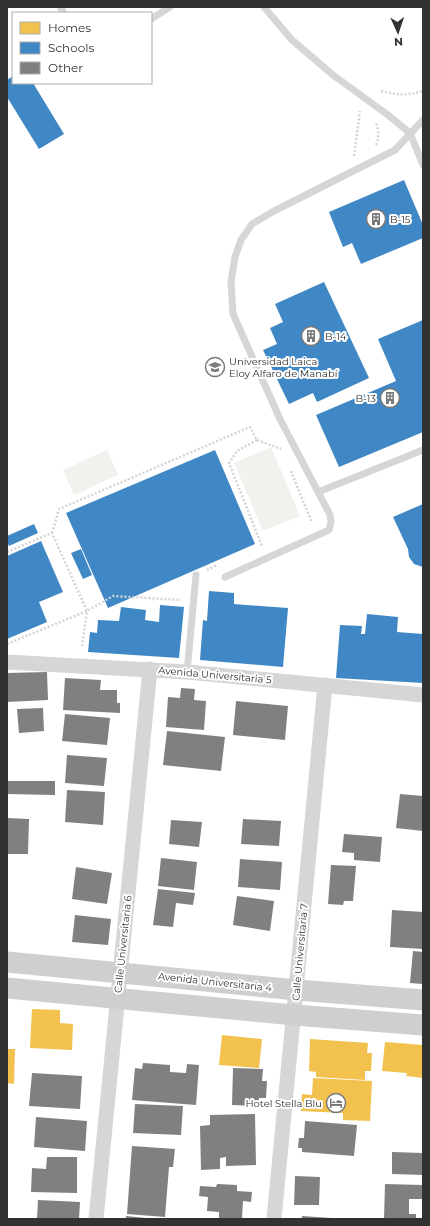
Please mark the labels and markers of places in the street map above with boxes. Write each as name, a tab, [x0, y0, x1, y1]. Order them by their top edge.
building icon: B-15	[365, 208, 387, 230]
place label: B-15	[390, 213, 411, 226]
building icon: B-14	[300, 325, 322, 347]
place label: B-14	[325, 330, 347, 343]
place label: Universidad Laica Eloy Alfaro de Manabí	[229, 355, 339, 380]
school or university icon: Universidad Laica Eloy Alfaro de Manabí	[204, 356, 226, 378]
building icon: B-13	[379, 387, 401, 409]
place label: B-13	[356, 392, 376, 405]
hotel icon: Hotel Stella Blu	[325, 1092, 347, 1114]
place label: Hotel Stella Blu	[245, 1097, 322, 1110]

